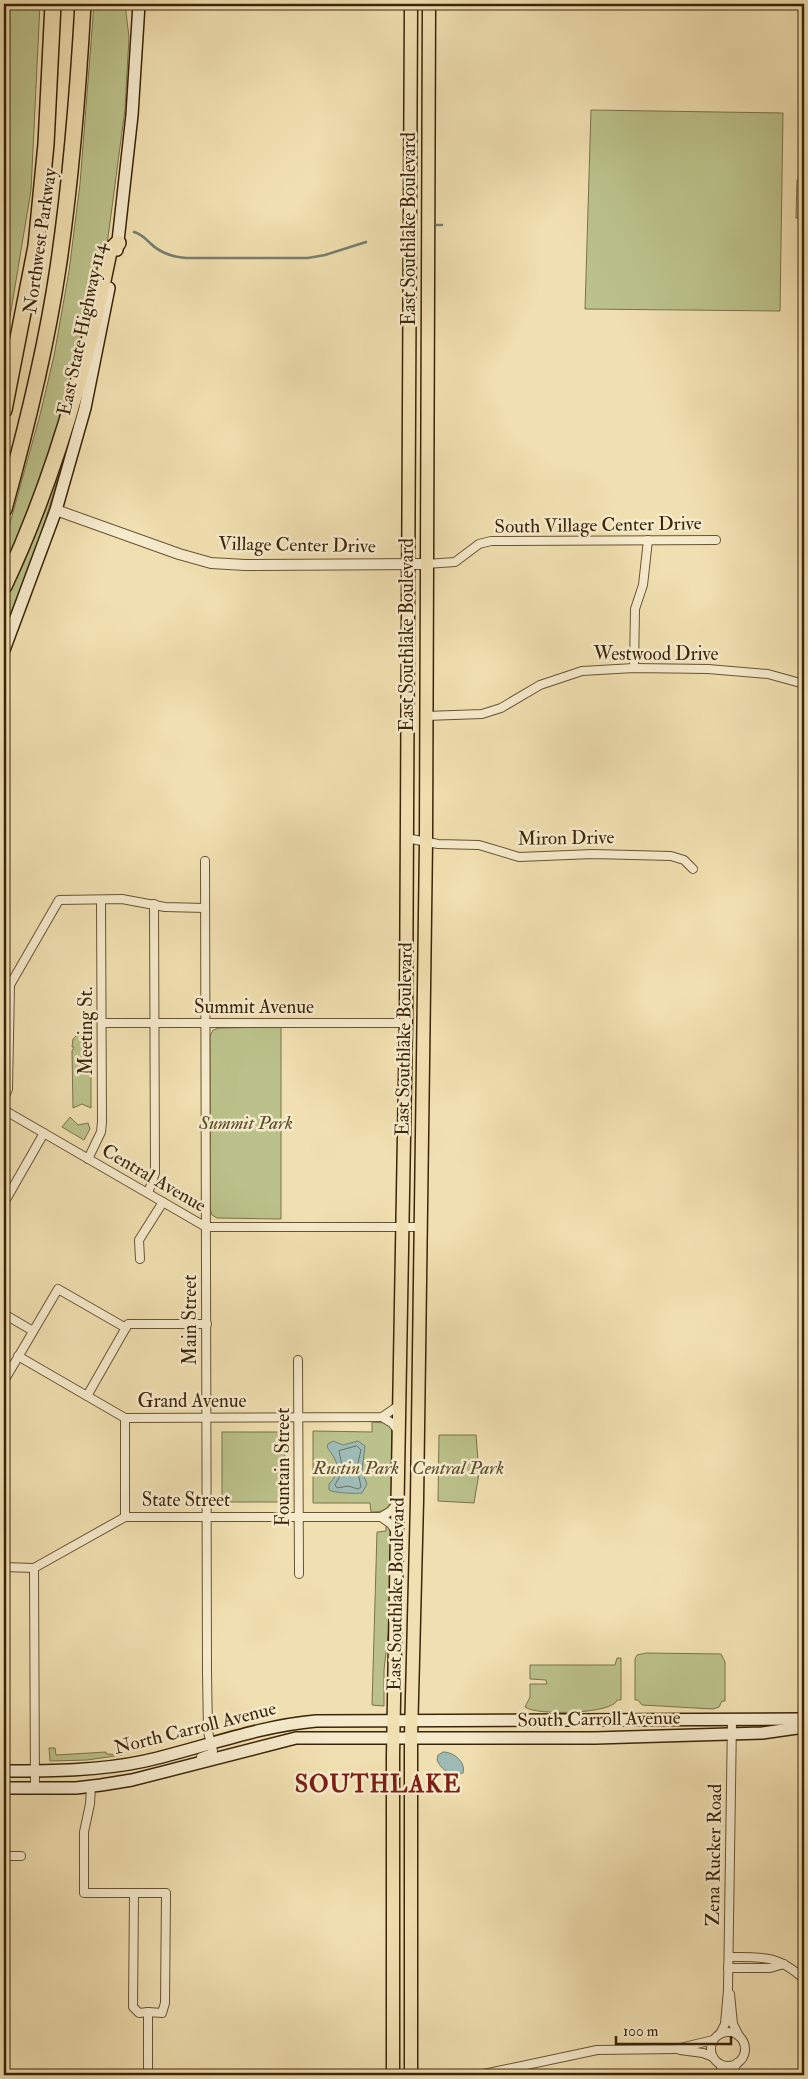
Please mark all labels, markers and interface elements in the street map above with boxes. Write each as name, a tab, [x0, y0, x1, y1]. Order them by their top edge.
street label: East Southlake Boulevard	[397, 132, 421, 326]
street label: Northwest Parkway	[18, 166, 62, 315]
street label: East State Highway 114	[52, 240, 112, 418]
street label: South Village Center Drive	[494, 511, 702, 539]
street label: Village Center Drive	[218, 532, 376, 558]
street label: East Southlake Boulevard	[395, 538, 419, 732]
street label: Westwood Drive	[593, 642, 719, 666]
street label: Miron Drive	[517, 825, 615, 851]
street label: East Southlake Boulevard	[390, 941, 418, 1136]
street label: Meeting St.	[74, 987, 98, 1075]
street label: Summit Avenue	[194, 995, 314, 1019]
park label: Summit Park	[198, 1111, 293, 1135]
street label: Central Avenue	[98, 1138, 210, 1218]
street label: Main Street	[178, 1275, 202, 1365]
street label: Grand Avenue	[138, 1389, 247, 1413]
street label: Fountain Street	[271, 1408, 295, 1526]
park label: Rustin Park	[312, 1456, 399, 1480]
park label: Central Park	[412, 1456, 504, 1480]
street label: State Street	[142, 1488, 230, 1512]
street label: East Southlake Boulevard	[382, 1496, 410, 1691]
street label: North Carroll Avenue	[111, 1696, 279, 1760]
street label: South Carroll Avenue	[517, 1706, 681, 1732]
district label: SOUTHLAKE	[295, 1769, 461, 1800]
street label: Zena Rucker Road	[701, 1783, 727, 1926]
scale bar	[616, 2014, 730, 2046]
text: 100 m	[623, 2022, 659, 2041]

